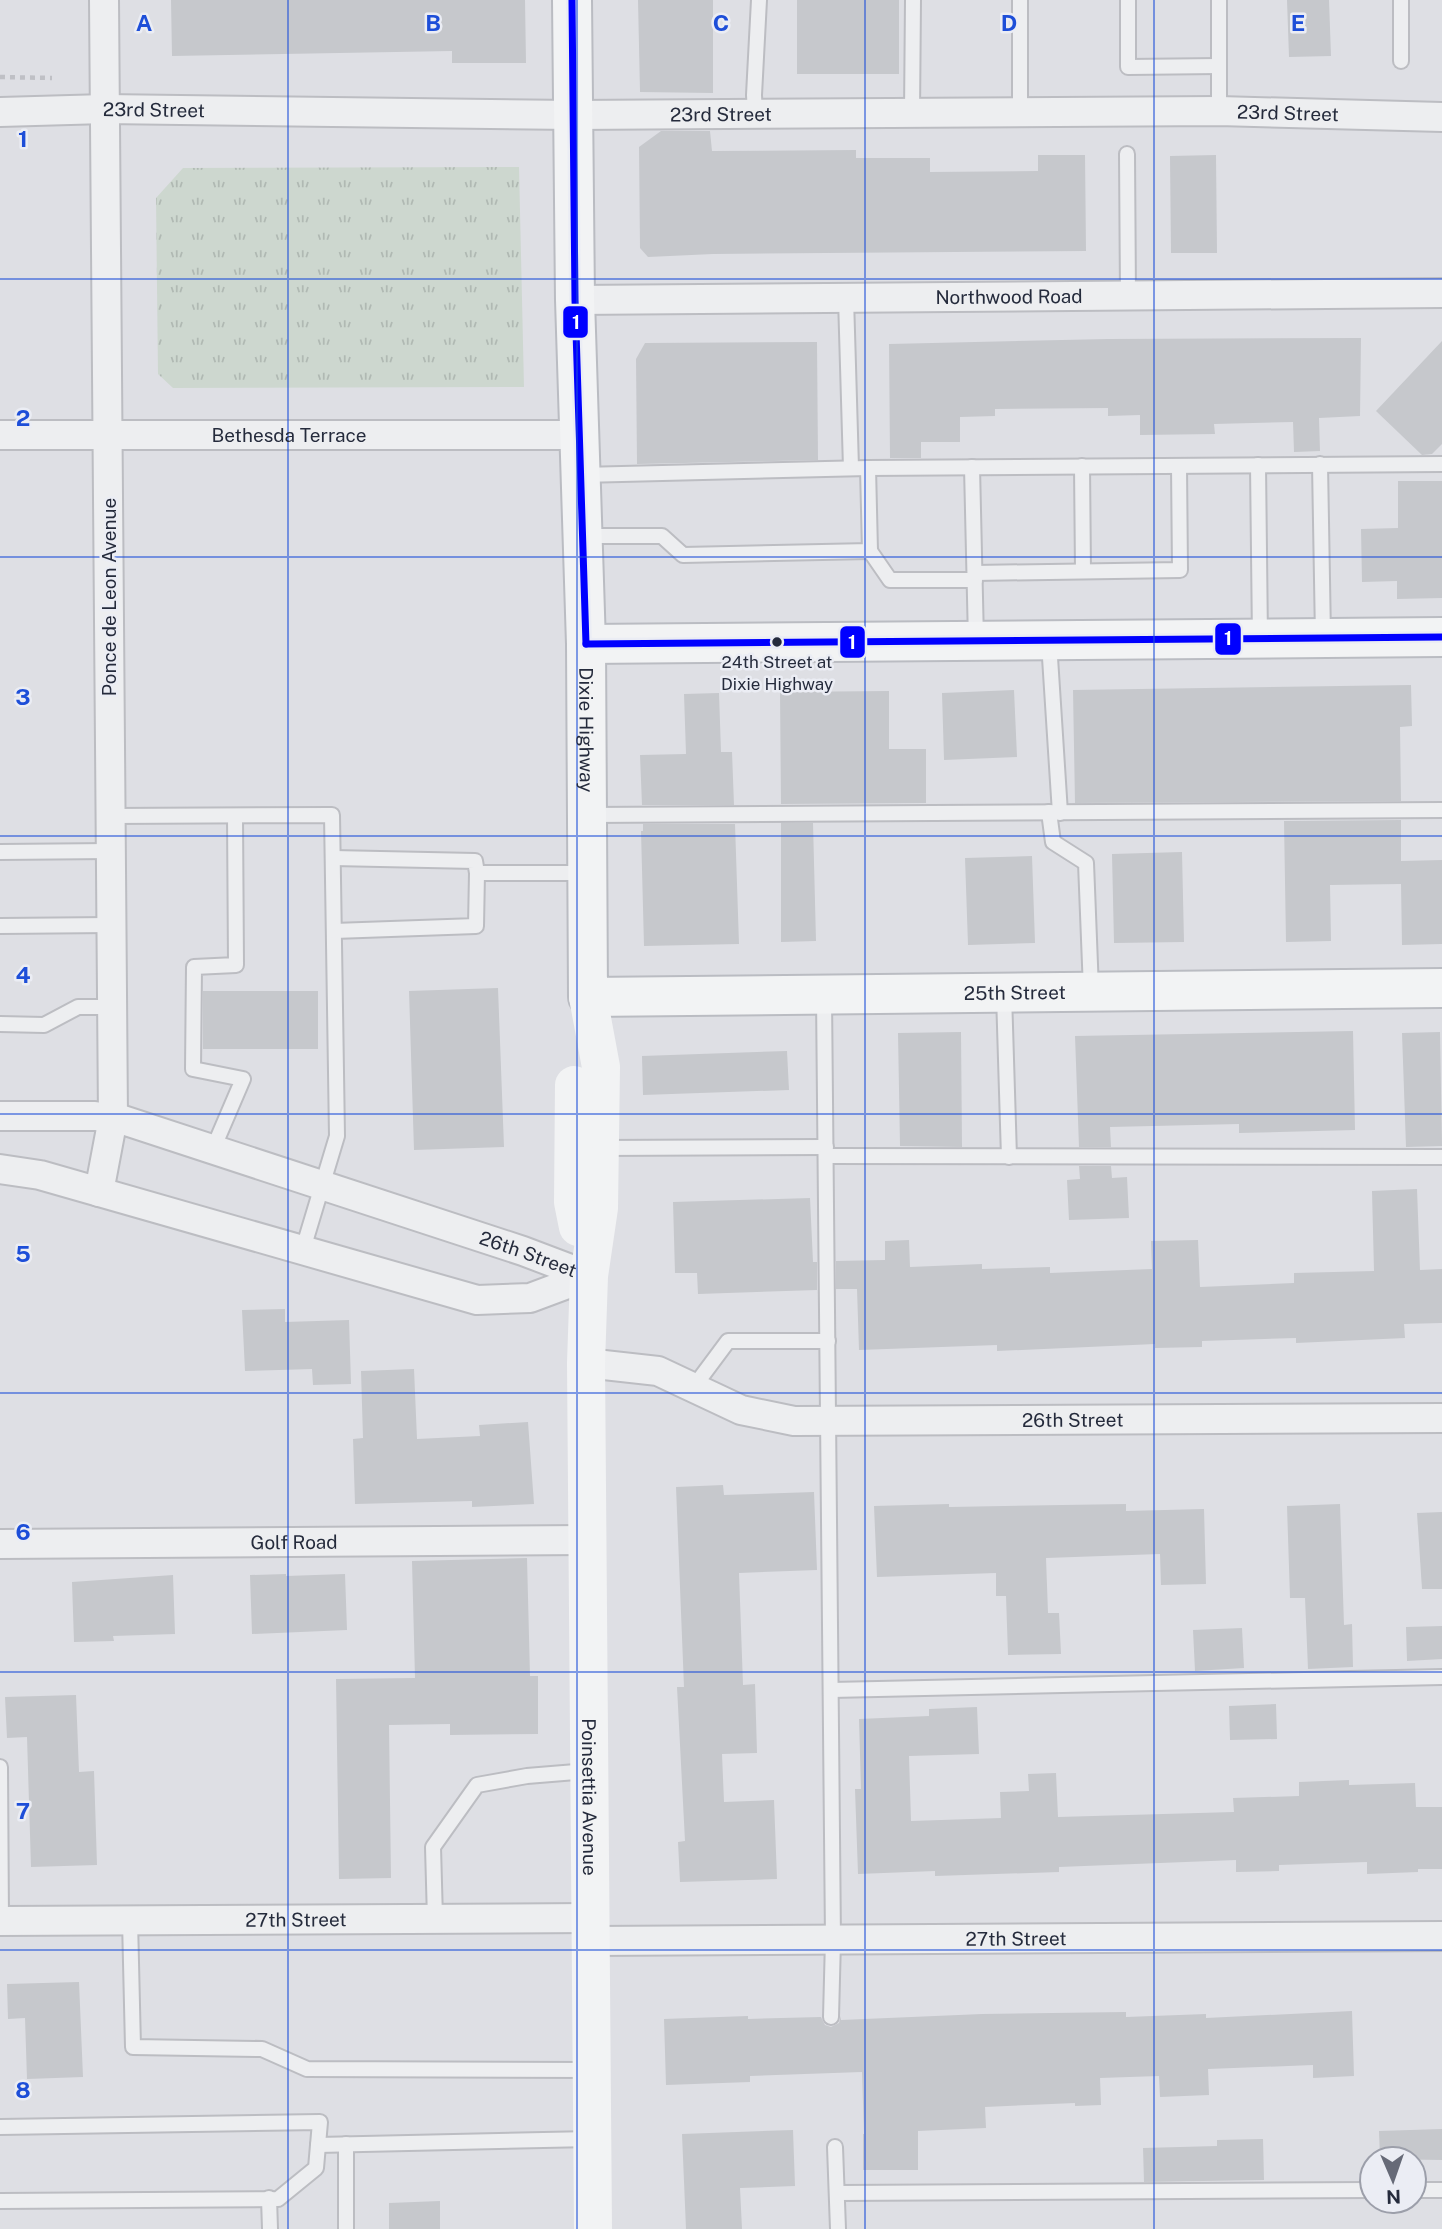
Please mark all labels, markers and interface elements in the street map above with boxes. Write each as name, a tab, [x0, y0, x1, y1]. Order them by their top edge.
text: A	[136, 9, 153, 36]
text: B	[425, 9, 441, 36]
text: C	[713, 9, 729, 36]
text: D	[1001, 9, 1017, 36]
text: E	[1291, 9, 1305, 36]
street label: 23rd Street	[103, 98, 205, 121]
street label: 23rd Street	[1237, 100, 1339, 125]
street label: 23rd Street	[670, 103, 772, 125]
text: 1	[18, 125, 28, 152]
street label: Northwood Road	[935, 285, 1083, 308]
line badge: 1	[562, 305, 589, 339]
text: 1	[572, 311, 580, 333]
text: 2	[16, 404, 30, 431]
street label: Bethesda Terrace	[211, 424, 367, 446]
street label: Ponce de Leon Avenue	[98, 498, 120, 696]
line badge: 1	[1214, 622, 1242, 656]
line badge: 1	[839, 625, 866, 659]
text: 1	[1224, 627, 1232, 649]
text: 1	[848, 631, 856, 653]
marker: 24th Street at Dixie Highway	[770, 635, 784, 649]
place label: 24th Street at Dixie Highway	[721, 652, 833, 694]
street label: Dixie Highway	[575, 667, 598, 793]
text: 3	[15, 683, 31, 710]
text: 4	[15, 961, 31, 988]
street label: 25th Street	[964, 981, 1066, 1004]
street label: 26th Street	[477, 1227, 580, 1281]
text: 5	[15, 1240, 31, 1267]
street label: 26th Street	[1022, 1408, 1124, 1431]
text: 6	[15, 1518, 31, 1545]
street label: Golf Road	[250, 1531, 338, 1553]
street label: Poinsettia Avenue	[578, 1718, 601, 1876]
text: 7	[16, 1797, 30, 1824]
street label: 27th Street	[245, 1908, 347, 1931]
street label: 27th Street	[965, 1927, 1067, 1950]
text: 8	[15, 2076, 31, 2103]
north arrow	[1358, 2145, 1428, 2215]
text: N	[1386, 2186, 1401, 2208]

